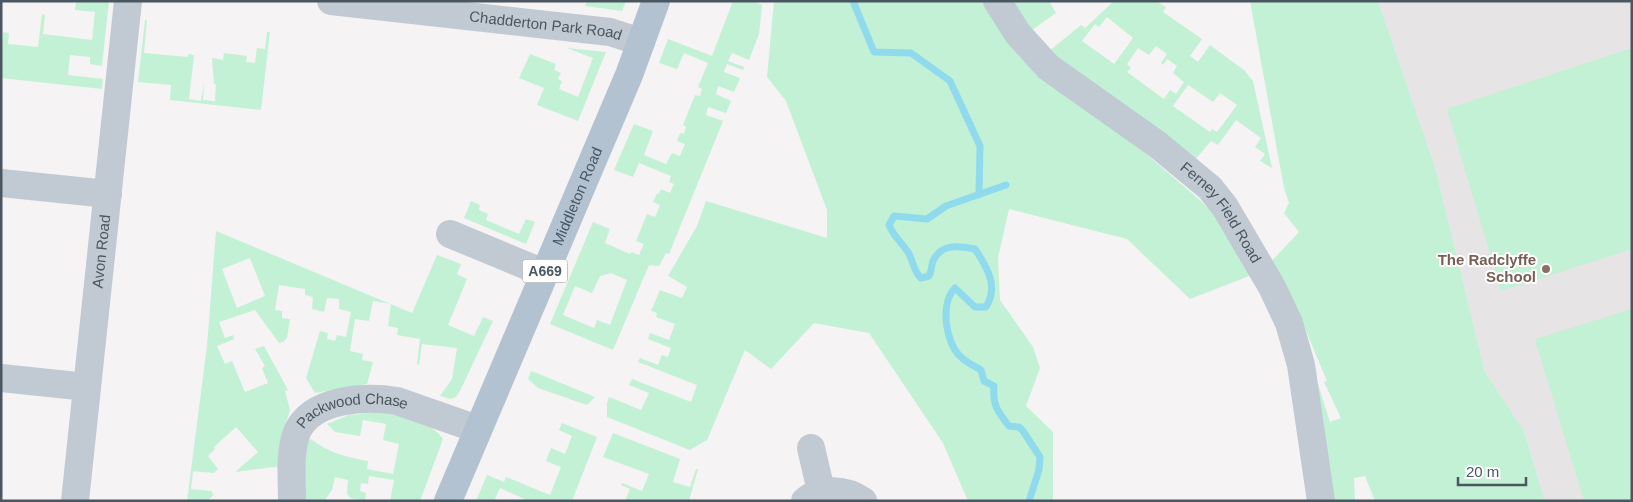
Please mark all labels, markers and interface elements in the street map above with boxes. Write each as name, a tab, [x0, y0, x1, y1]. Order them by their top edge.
street label: Chadderton Park Road	[469, 7, 624, 43]
street label: Middleton Road	[549, 144, 605, 248]
street label: Ferney Field Road	[1177, 158, 1265, 266]
street label: Avon Road	[89, 214, 113, 289]
place label: The Radclyffe School	[1438, 251, 1536, 285]
road number: A669	[522, 260, 568, 282]
marker: The Radclyffe School	[1540, 263, 1552, 275]
street label: Packwood Chase	[293, 390, 411, 432]
scale bar	[1458, 454, 1526, 486]
text: 20 m	[1466, 463, 1499, 480]

